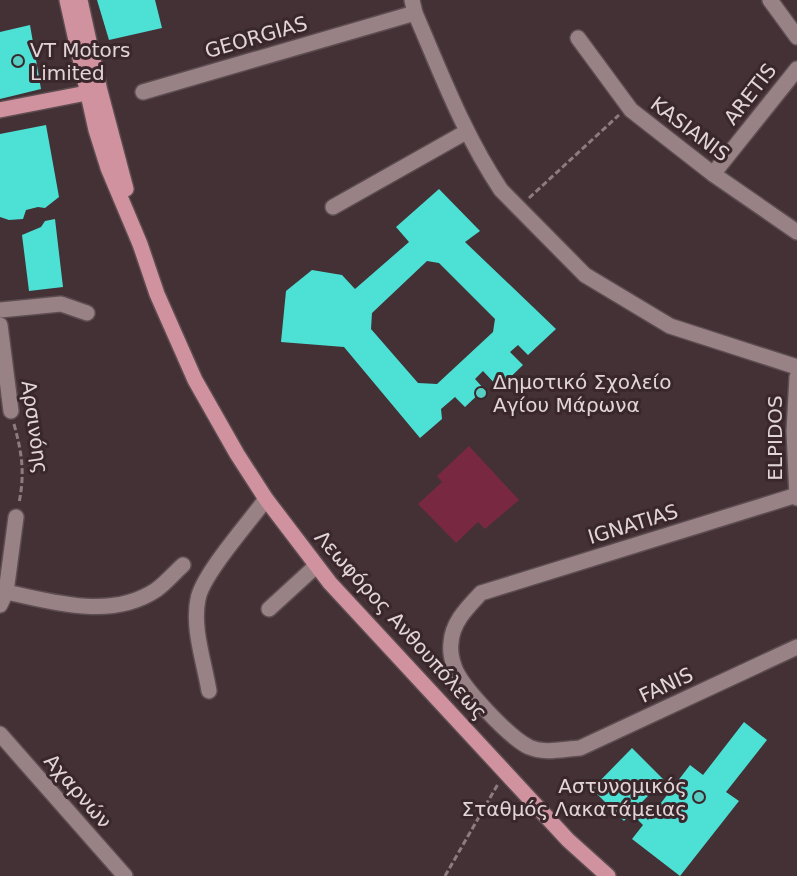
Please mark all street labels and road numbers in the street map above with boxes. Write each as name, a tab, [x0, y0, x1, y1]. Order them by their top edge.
street label: GEORGIAS	[202, 11, 310, 63]
street label: ARETIS	[719, 59, 781, 129]
street label: KASIANIS	[646, 92, 734, 166]
street label: Αρσινόης	[17, 379, 53, 475]
street label: ELPIDOS	[763, 395, 787, 481]
street label: IGNATIAS	[585, 499, 681, 549]
street label: Λεωφόρος Ανθουπόλεως	[310, 526, 492, 724]
street label: FANIS	[635, 662, 697, 708]
street label: Αχαρνών	[39, 749, 117, 833]

